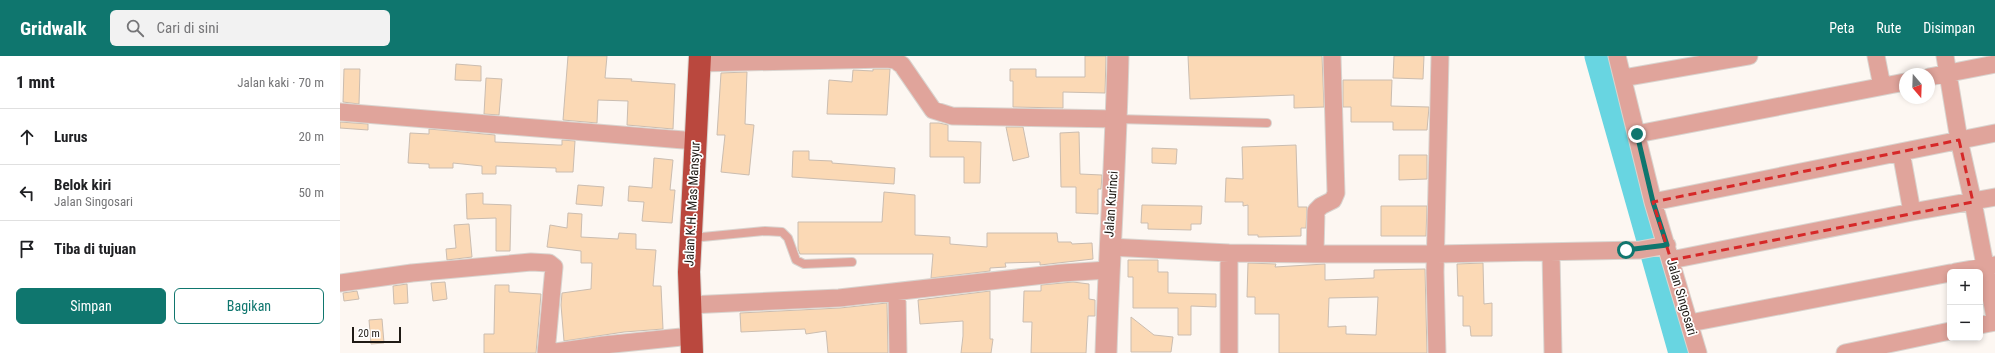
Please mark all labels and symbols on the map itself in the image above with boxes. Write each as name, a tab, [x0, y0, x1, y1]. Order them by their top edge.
north arrow	[1899, 68, 1935, 104]
route end	[1628, 125, 1646, 143]
street label: Jalan K.H. Mas Mansyur	[681, 141, 703, 267]
street label: Jalan Kurinci	[1101, 170, 1121, 238]
route start	[1617, 241, 1635, 259]
street label: Jalan Singosari	[1664, 257, 1700, 337]
scale bar	[352, 325, 401, 344]

